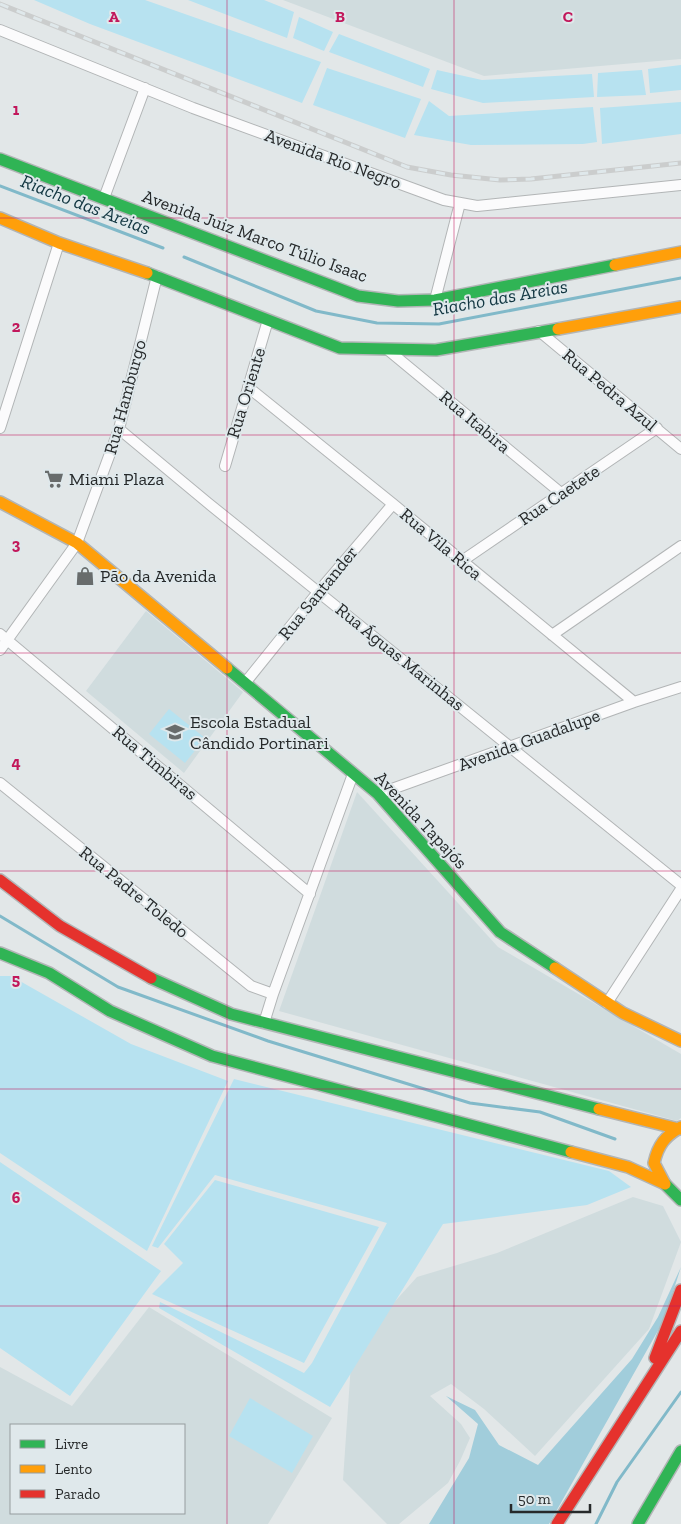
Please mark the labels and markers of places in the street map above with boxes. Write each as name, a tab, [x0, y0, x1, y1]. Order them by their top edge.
supermarket icon: Miami Plaza	[43, 468, 65, 490]
place label: Miami Plaza	[69, 468, 164, 490]
shop icon: Pão da Avenida	[74, 565, 96, 587]
place label: Pão da Avenida	[100, 565, 217, 587]
place label: Escola Estadual Cândido Portinari	[190, 711, 329, 754]
school or university icon: Escola Estadual Cândido Portinari	[164, 721, 186, 743]

